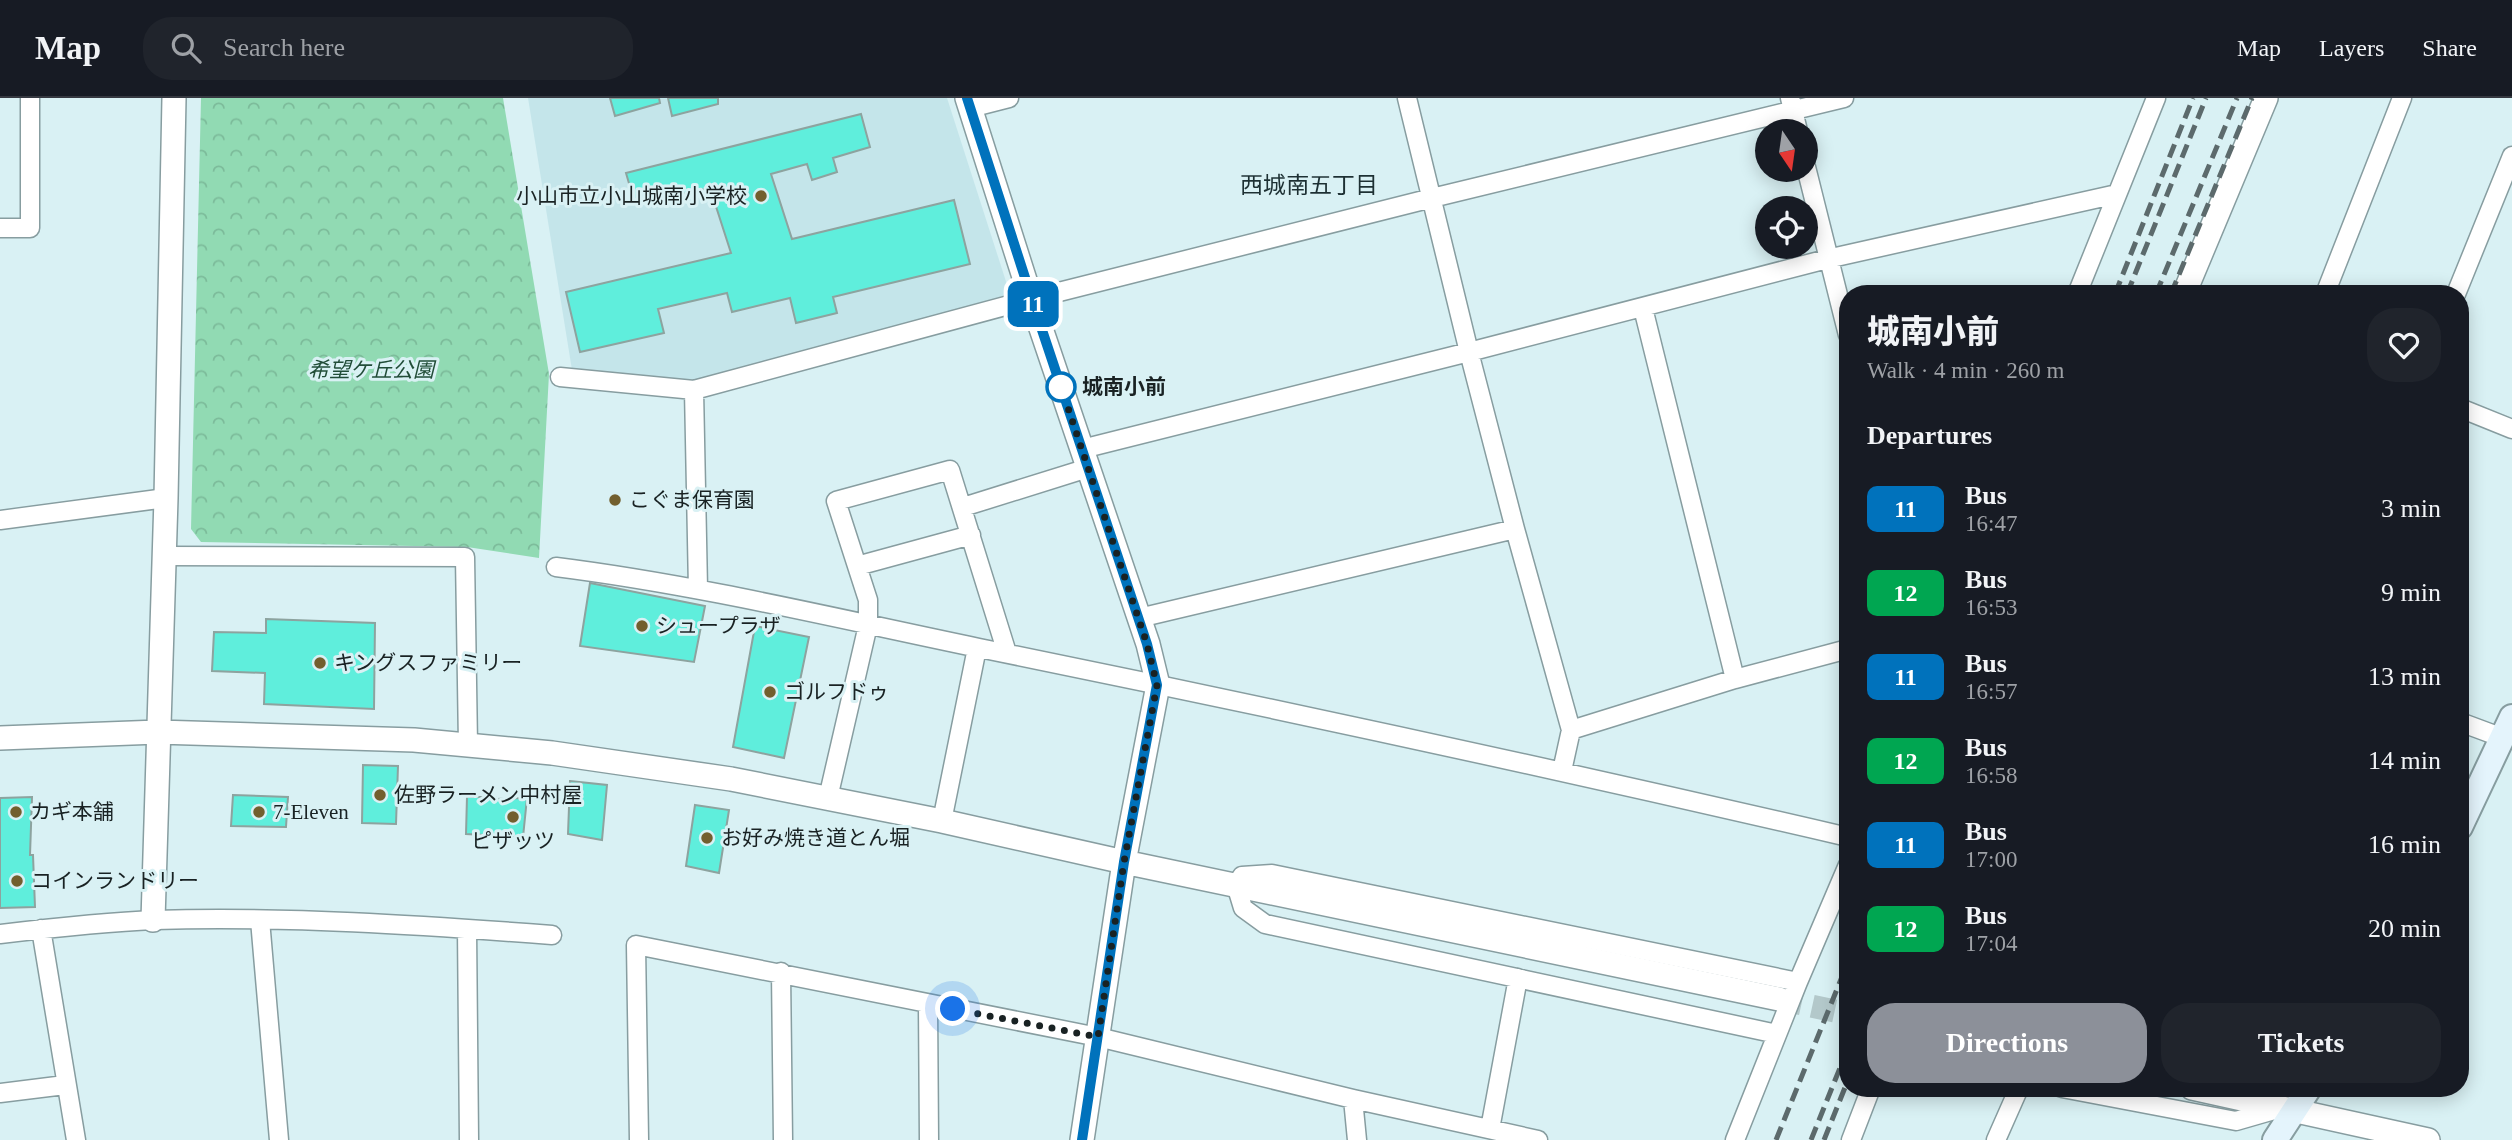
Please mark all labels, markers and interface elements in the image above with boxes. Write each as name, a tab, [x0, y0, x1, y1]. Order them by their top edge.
search box	[143, 17, 633, 80]
icon: search	[167, 29, 205, 67]
text: Map	[35, 30, 101, 66]
text: Search here	[223, 33, 345, 62]
text: Map	[2237, 35, 2281, 61]
text: Layers	[2319, 35, 2384, 61]
text: Share	[2422, 35, 2477, 61]
north arrow	[1755, 119, 1818, 182]
map controls	[1755, 119, 1818, 259]
district label: 西城南五丁目	[1240, 173, 1378, 198]
place label: 小山市立小山城南小学校	[516, 184, 747, 208]
marker: 小山市立小山城南小学校	[753, 188, 769, 204]
button: locate	[1755, 196, 1818, 259]
line badge: 11	[1002, 281, 1064, 327]
text: 11	[1022, 291, 1044, 317]
button: heart	[2367, 308, 2441, 382]
text: 城南小前	[1867, 314, 1999, 350]
park label: 希望ケ丘公園	[308, 358, 437, 382]
text: Walk · 4 min · 260 m	[1867, 358, 2064, 383]
marker: 城南小前	[1046, 372, 1076, 402]
place label: 城南小前	[1082, 375, 1166, 399]
text: Departures	[1867, 421, 1992, 450]
text: Bus	[1965, 481, 2007, 510]
place label: こぐま保育園	[629, 488, 755, 512]
marker: こぐま保育園	[607, 492, 623, 508]
text: 3 min	[2381, 494, 2441, 523]
text: 11	[1894, 496, 1917, 522]
text: 16:47	[1965, 511, 2017, 536]
text: Bus	[1965, 565, 2007, 594]
text: 9 min	[2381, 578, 2441, 607]
text: 12	[1894, 580, 1918, 606]
text: 16:53	[1965, 595, 2017, 620]
place label: シュープラザ	[656, 614, 781, 638]
marker: シュープラザ	[634, 618, 650, 634]
text: Bus	[1965, 649, 2007, 678]
place label: キングスファミリー	[334, 651, 522, 675]
marker: キングスファミリー	[312, 655, 328, 671]
text: 13 min	[2368, 662, 2441, 691]
text: 11	[1894, 664, 1917, 690]
text: 16:57	[1965, 679, 2017, 704]
place label: ゴルフドゥ	[784, 680, 889, 704]
marker: ゴルフドゥ	[762, 684, 778, 700]
text: Bus	[1965, 733, 2007, 762]
text: 14 min	[2368, 746, 2441, 775]
text: 12	[1894, 748, 1918, 774]
text: 16:58	[1965, 763, 2017, 788]
place label: 佐野ラーメン中村屋	[394, 783, 582, 807]
marker: 佐野ラーメン中村屋	[372, 787, 388, 803]
place label: カギ本舗	[30, 800, 114, 824]
place label: 7-Eleven	[273, 800, 349, 824]
marker: カギ本舗	[8, 804, 24, 820]
marker: 7-Eleven	[251, 804, 267, 820]
marker: ピザッツ	[505, 809, 521, 825]
text: Bus	[1965, 817, 2007, 846]
place label: お好み焼き道とん堀	[721, 826, 910, 850]
place label: ピザッツ	[471, 829, 555, 853]
marker: お好み焼き道とん堀	[699, 830, 715, 846]
text: 16 min	[2368, 830, 2441, 859]
text: 11	[1894, 832, 1917, 858]
text: 17:00	[1965, 847, 2017, 872]
place label: コインランドリー	[31, 869, 199, 893]
marker: コインランドリー	[9, 873, 25, 889]
text: Bus	[1965, 901, 2007, 930]
text: 20 min	[2368, 914, 2441, 943]
text: 12	[1894, 916, 1918, 942]
text: 17:04	[1965, 931, 2017, 956]
your location	[935, 991, 970, 1026]
button: Directions	[1867, 1003, 2147, 1083]
button: Tickets	[2161, 1003, 2441, 1083]

